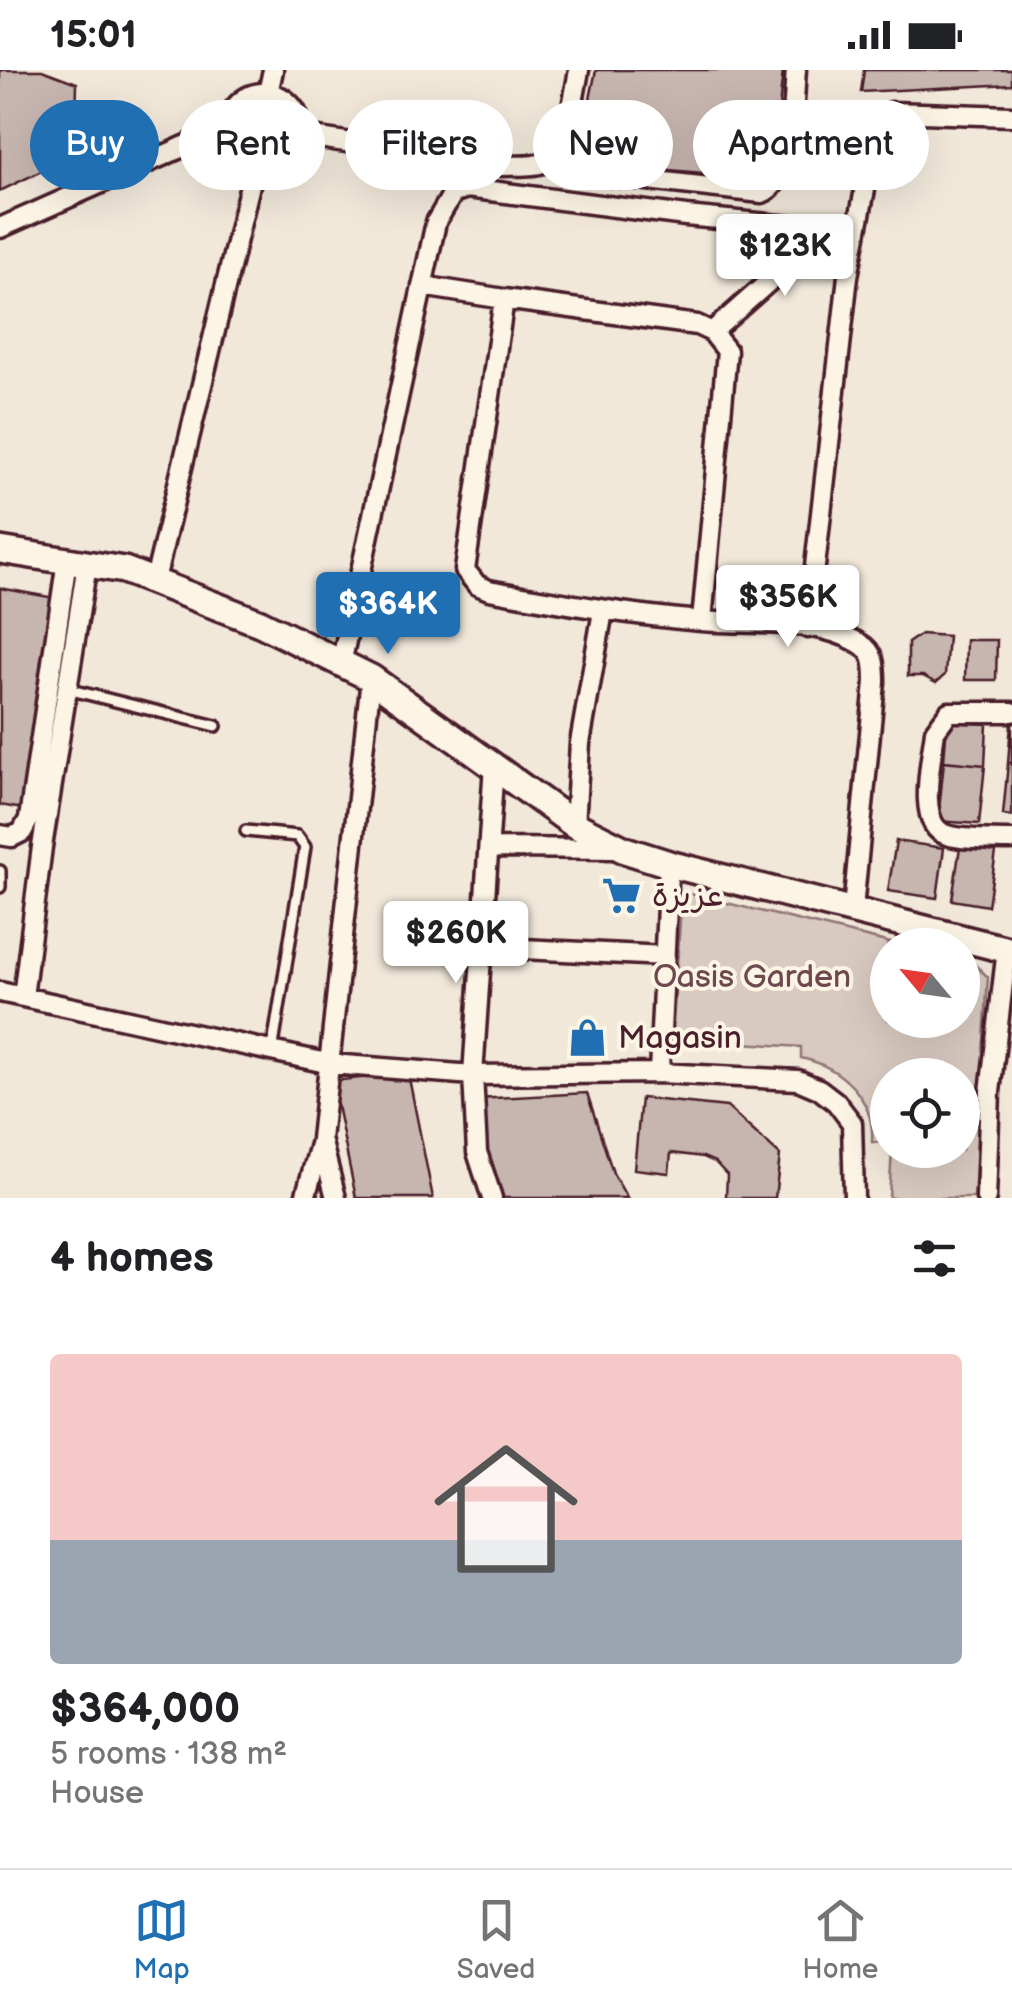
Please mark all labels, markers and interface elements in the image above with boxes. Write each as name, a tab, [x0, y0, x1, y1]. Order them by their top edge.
text: 15:01	[50, 13, 137, 58]
chip: Buy	[30, 100, 159, 190]
chip: Rent	[179, 100, 325, 190]
chip: Filters	[345, 100, 513, 190]
chip: New	[533, 100, 673, 190]
chip: Apartment	[693, 100, 929, 190]
pin: $123K	[715, 214, 855, 299]
text: $123K	[738, 227, 832, 266]
pin: $356K	[718, 565, 858, 650]
pin: $364K	[318, 572, 458, 657]
text: $356K	[738, 578, 838, 617]
text: $364K	[338, 585, 438, 624]
supermarket icon: عزيزة	[601, 875, 643, 917]
place label: عزيزة	[652, 877, 723, 916]
pin: $260K	[386, 901, 526, 986]
text: $260K	[405, 914, 507, 953]
north arrow	[870, 928, 980, 1038]
map controls	[870, 928, 980, 1168]
park label: Oasis Garden	[653, 958, 851, 997]
shop icon: Magasin	[567, 1017, 609, 1059]
place label: Magasin	[618, 1019, 742, 1058]
button: locate	[870, 1058, 980, 1168]
icon: filters	[907, 1231, 962, 1286]
text: 4 homes	[50, 1233, 214, 1284]
icon: home	[416, 1419, 596, 1599]
text: $364,000	[50, 1684, 240, 1735]
text: 5 rooms · 138 m²	[50, 1735, 287, 1774]
text: House	[50, 1774, 144, 1813]
tab: Map	[134, 1893, 190, 1986]
tab: Saved	[457, 1893, 535, 1986]
tab: Home	[802, 1893, 878, 1986]

